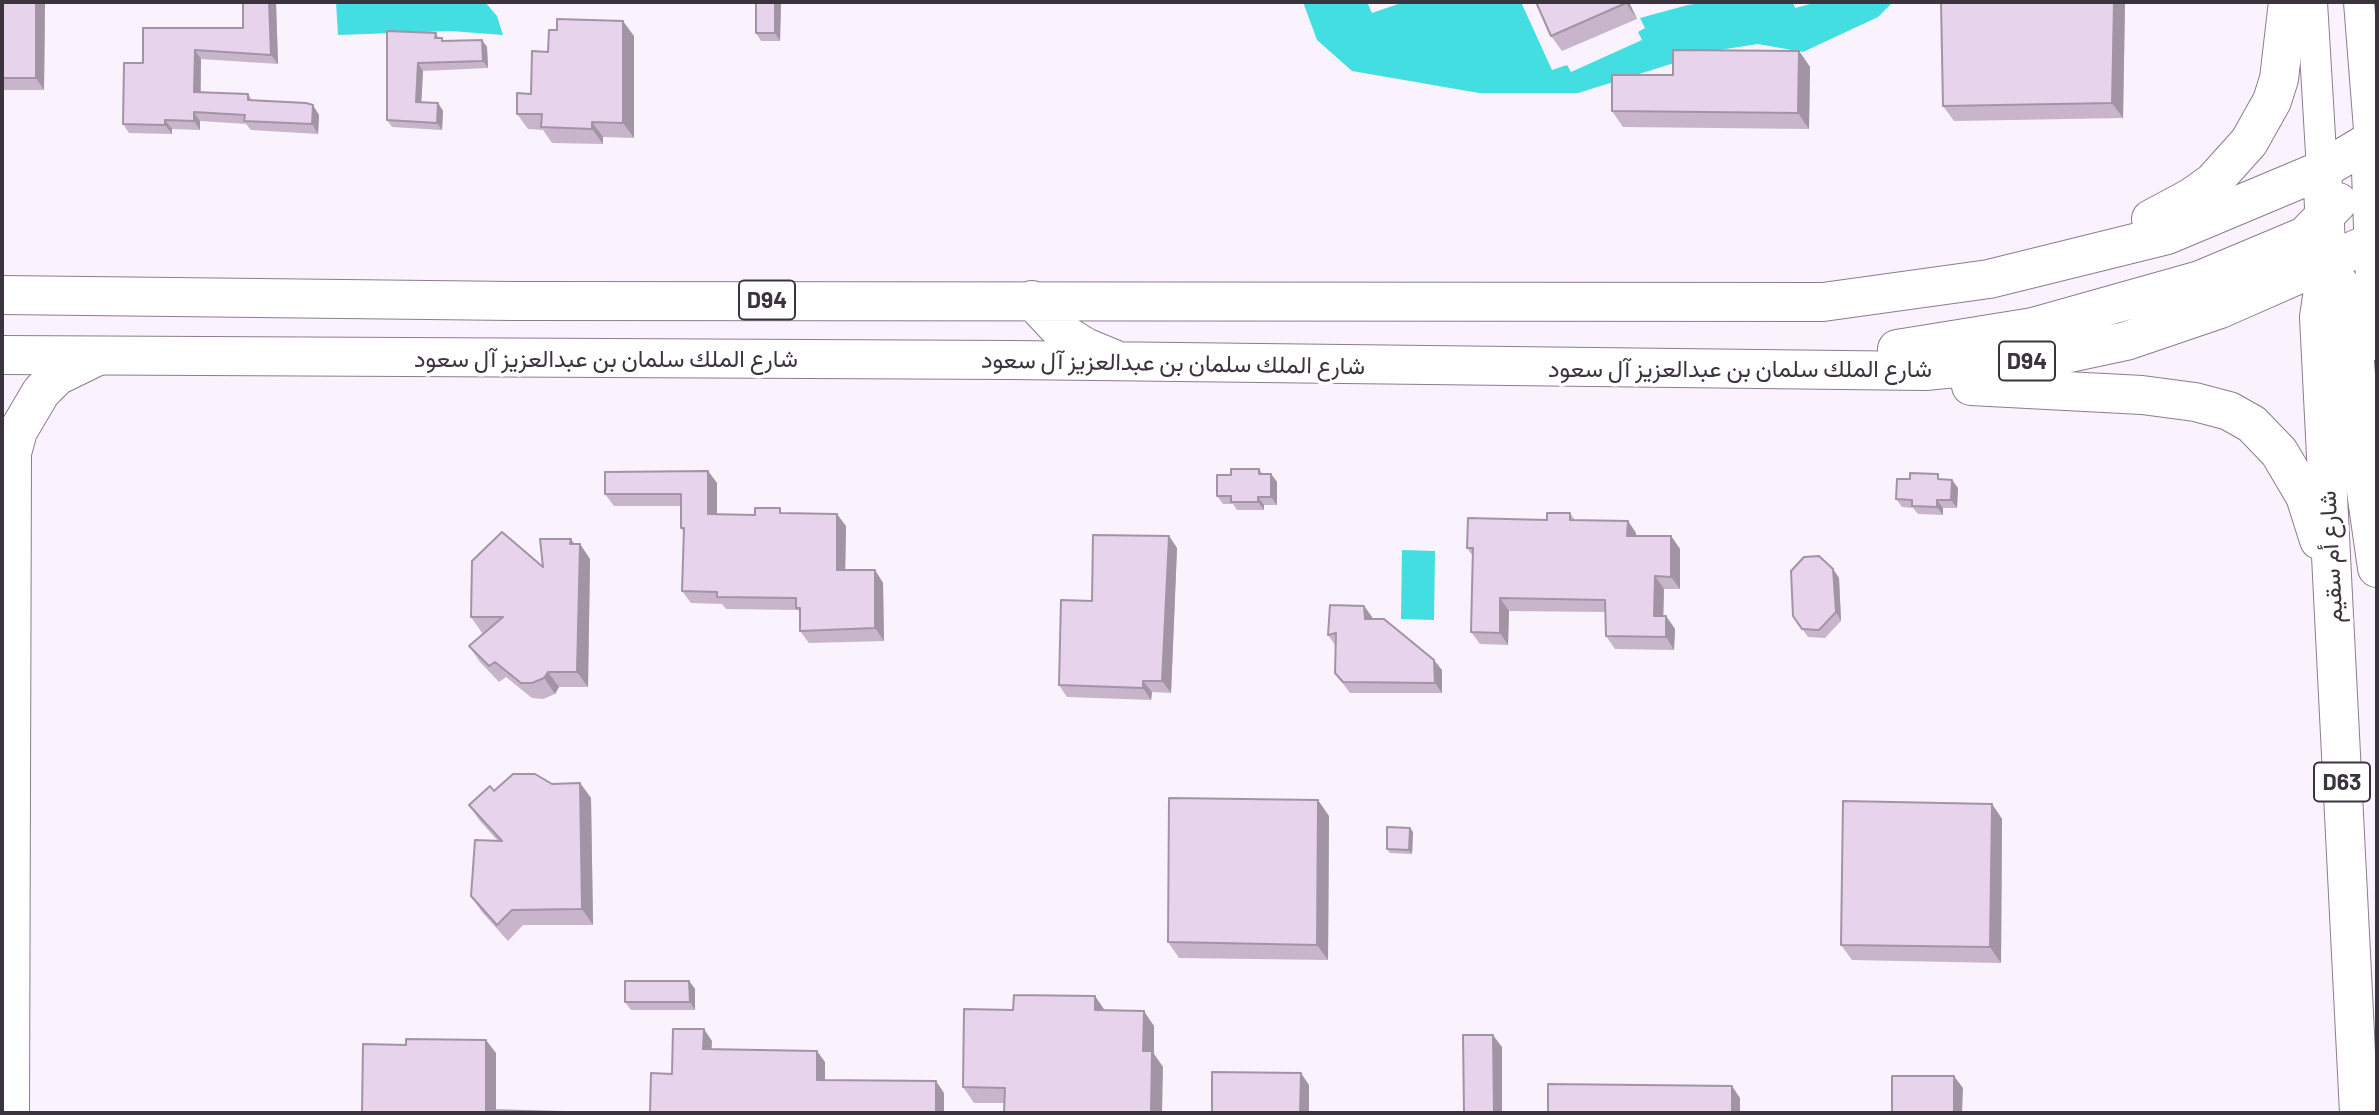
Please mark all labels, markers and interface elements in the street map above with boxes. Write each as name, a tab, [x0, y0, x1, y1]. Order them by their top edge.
road number: D94	[739, 280, 795, 320]
road number: D94	[1999, 342, 2055, 380]
street label: شارع الملك سلمان بن عبدالعزيز آل سعود	[414, 345, 798, 373]
street label: شارع الملك سلمان بن عبدالعزيز آل سعود	[981, 345, 1365, 381]
street label: شارع الملك سلمان بن عبدالعزيز آل سعود	[1548, 355, 1932, 383]
street label: شارع أم سقيم	[2313, 490, 2349, 624]
road number: D63	[2314, 762, 2370, 802]

